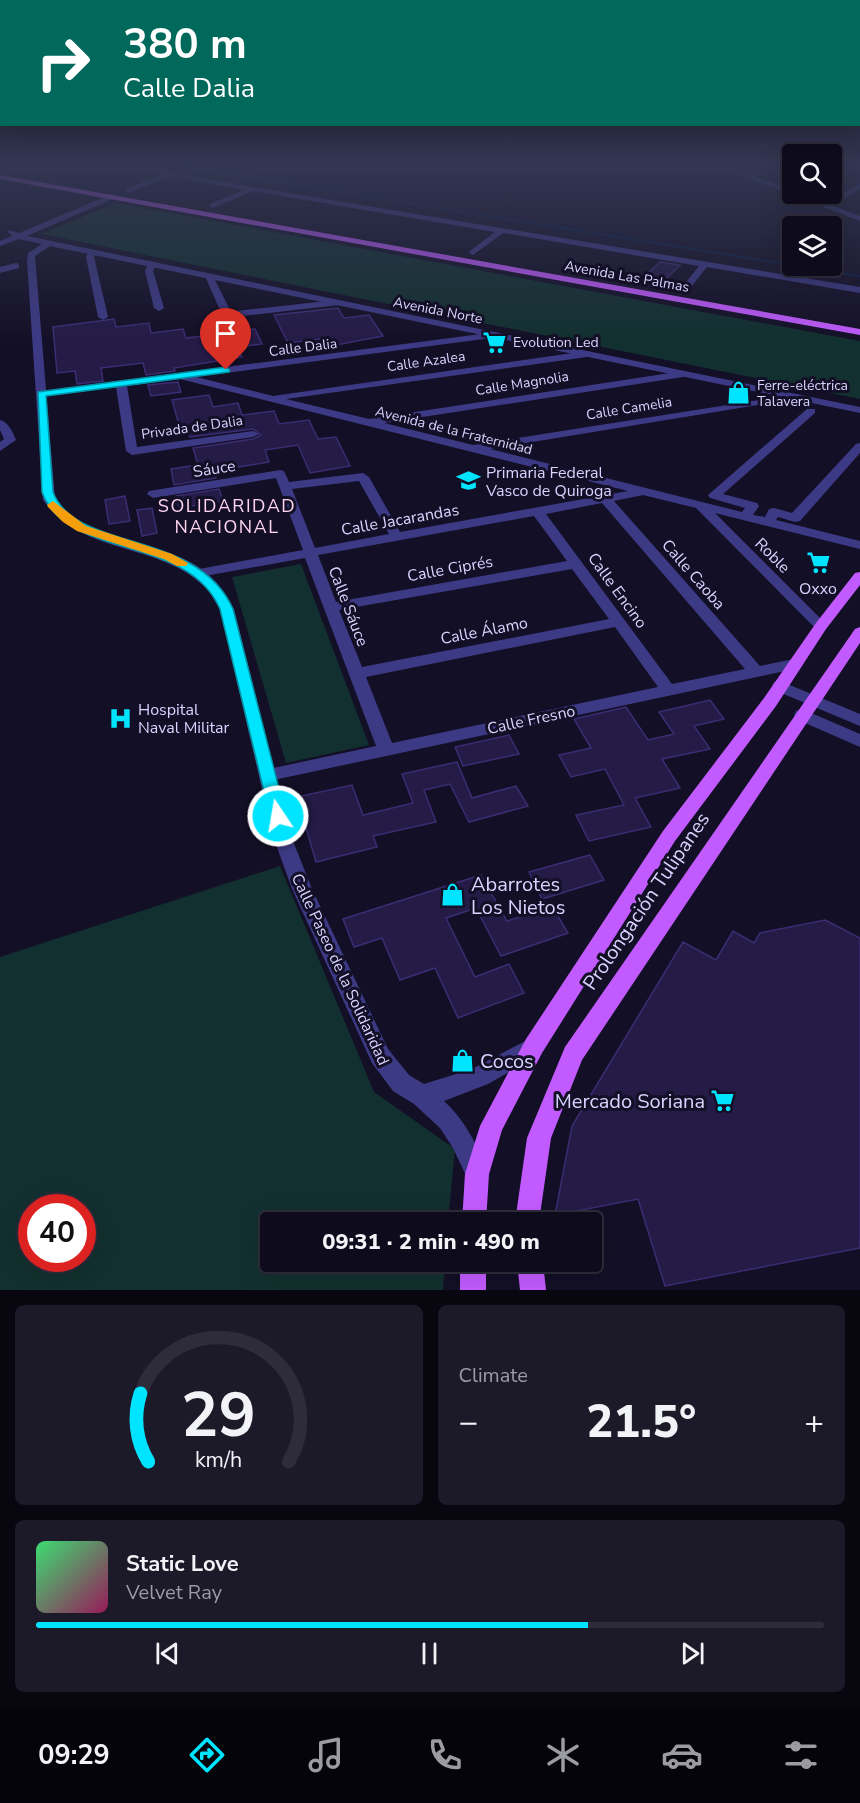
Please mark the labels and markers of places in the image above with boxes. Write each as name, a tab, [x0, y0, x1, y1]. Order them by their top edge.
pin	[200, 308, 251, 370]
supermarket icon: Evolution Led	[482, 329, 508, 355]
place label: Evolution Led	[513, 333, 599, 352]
place label: Ferre-eléctrica Talavera	[757, 376, 848, 411]
shop icon: Ferre-eléctrica Talavera	[726, 380, 752, 406]
place label: Primaria Federal Vasco de Quiroga	[485, 462, 612, 502]
school or university icon: Primaria Federal Vasco de Quiroga	[455, 468, 481, 494]
supermarket icon: Oxxo	[805, 550, 831, 576]
place label: Oxxo	[799, 578, 837, 600]
place label: Hospital Naval Militar	[138, 699, 230, 739]
hospital icon: Hospital Naval Militar	[107, 705, 133, 731]
place label: Abarrotes Los Nietos	[471, 871, 565, 921]
shop icon: Abarrotes Los Nietos	[440, 882, 466, 908]
shop icon: Cocos	[449, 1048, 475, 1074]
place label: Cocos	[480, 1048, 534, 1075]
place label: Mercado Soriana	[555, 1088, 705, 1115]
supermarket icon: Mercado Soriana	[710, 1088, 736, 1114]

